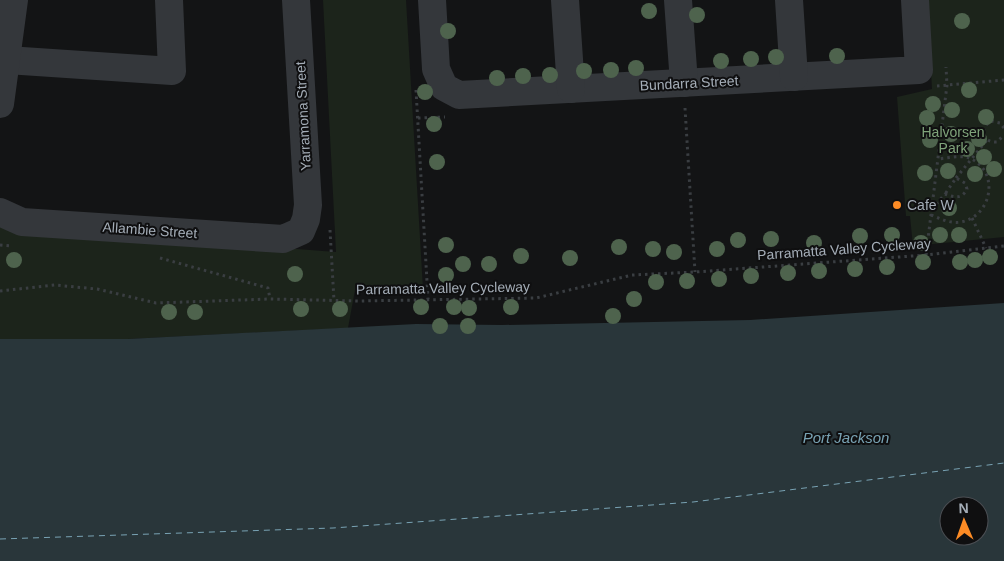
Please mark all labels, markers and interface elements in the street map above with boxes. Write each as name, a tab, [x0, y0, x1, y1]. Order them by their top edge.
street label: Yarramona Street	[292, 61, 314, 171]
street label: Bundarra Street	[639, 72, 739, 94]
park label: Halvorsen Park	[921, 124, 985, 156]
place label: Cafe W	[907, 197, 954, 213]
marker: Cafe W	[891, 199, 903, 211]
street label: Allambie Street	[102, 219, 198, 241]
street label: Parramatta Valley Cycleway	[757, 235, 931, 263]
street label: Parramatta Valley Cycleway	[356, 278, 530, 298]
water label: Port Jackson	[803, 429, 889, 446]
north arrow	[939, 496, 989, 546]
text: N	[958, 500, 969, 516]

